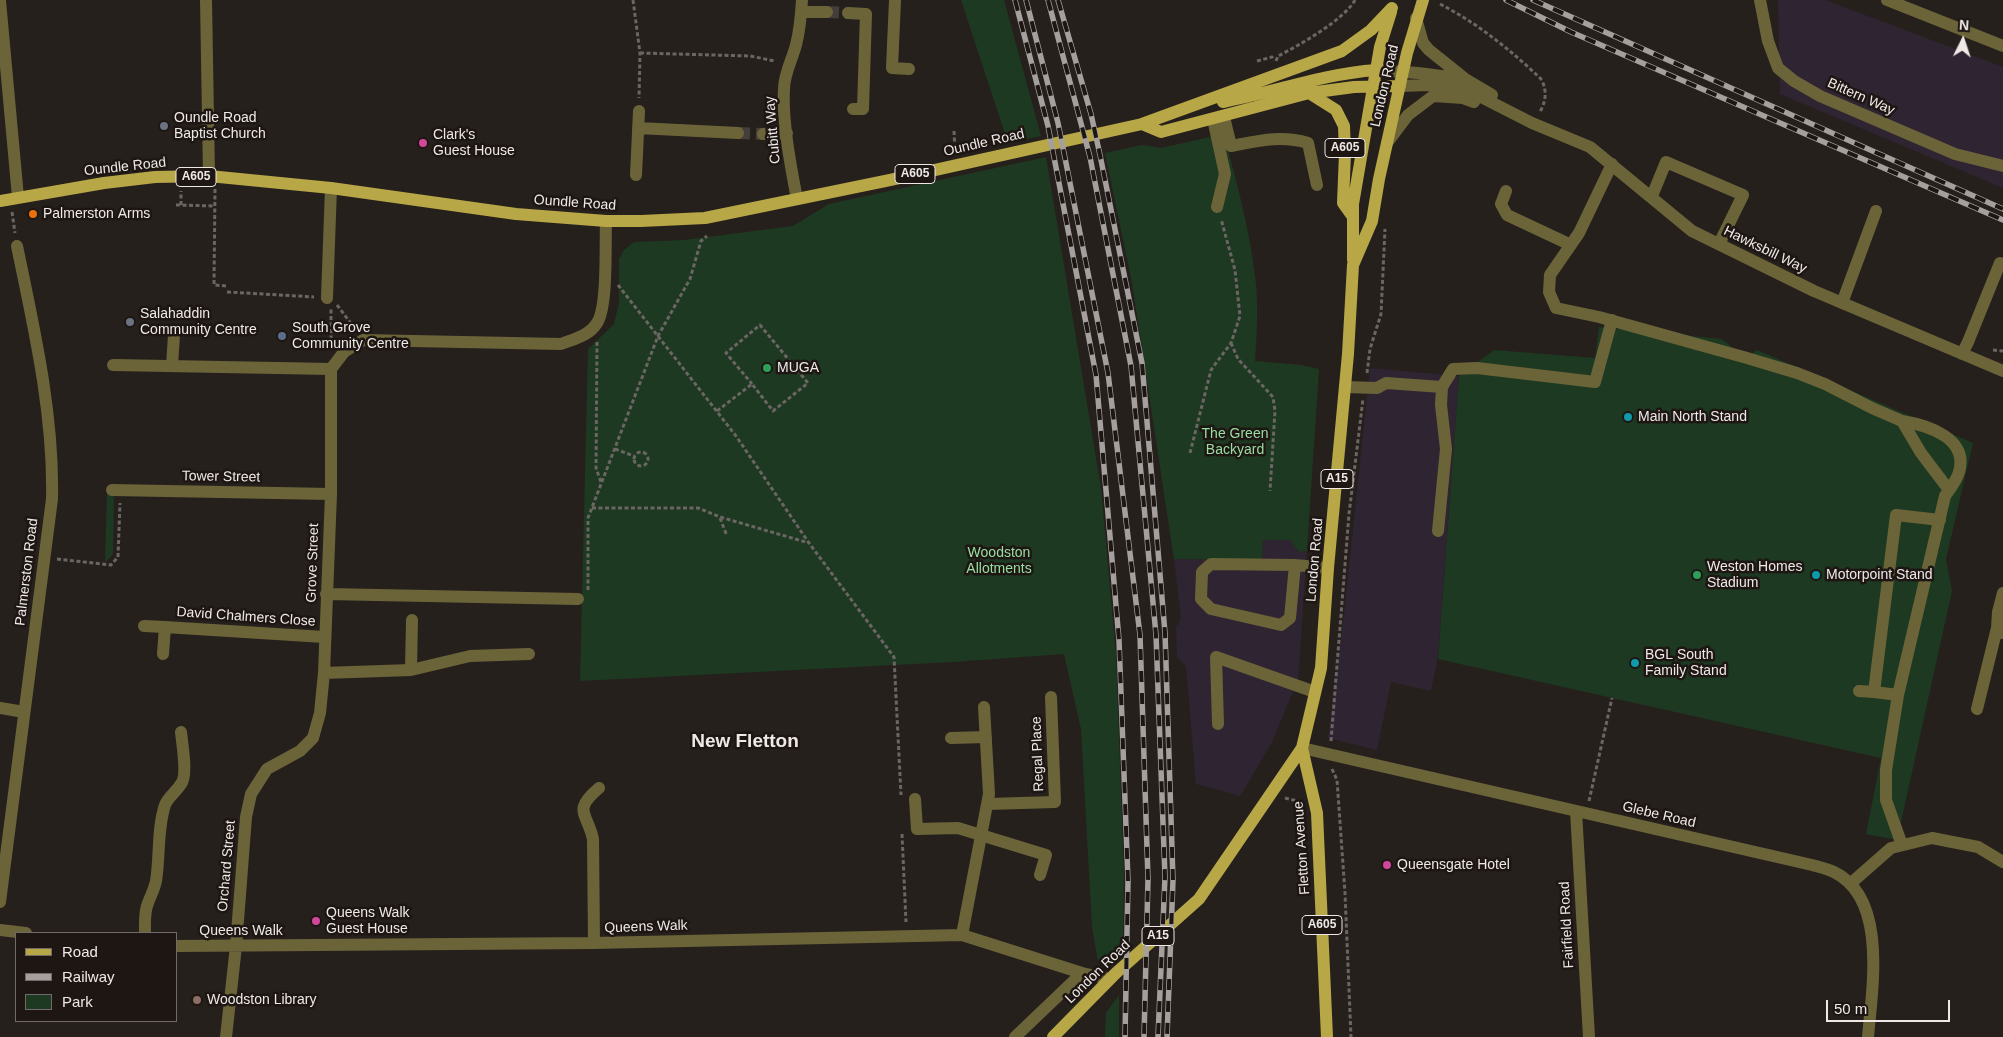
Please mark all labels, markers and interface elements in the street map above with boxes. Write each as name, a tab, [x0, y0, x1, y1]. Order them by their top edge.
north arrow	[1938, 15, 1988, 65]
text: N	[1958, 17, 1970, 33]
street label: London Road	[1367, 43, 1403, 129]
street label: Bittern Way	[1825, 75, 1897, 119]
street label: Cubitt Way	[762, 95, 784, 165]
place label: Oundle Road Baptist Church	[174, 110, 266, 142]
marker: Oundle Road Baptist Church	[158, 120, 170, 132]
street label: Oundle Road	[942, 126, 1026, 160]
place label: Clark's Guest House	[433, 127, 515, 160]
marker: Clark's Guest House	[417, 137, 429, 149]
road number: A605	[1325, 138, 1365, 158]
street label: Oundle Road	[83, 154, 167, 180]
road number: A605	[895, 164, 935, 183]
road number: A605	[176, 168, 216, 186]
street label: Oundle Road	[533, 192, 617, 214]
place label: Palmerston Arms	[43, 206, 150, 222]
marker: Palmerston Arms	[27, 208, 39, 220]
street label: Hawksbill Way	[1721, 223, 1809, 277]
place label: Salahaddin Community Centre	[140, 306, 257, 338]
marker: Salahaddin Community Centre	[124, 316, 136, 328]
place label: South Grove Community Centre	[292, 320, 409, 352]
marker: South Grove Community Centre	[276, 330, 288, 342]
place label: MUGA	[777, 360, 819, 376]
marker: MUGA	[761, 362, 773, 374]
place label: Main North Stand	[1638, 409, 1747, 425]
marker: Main North Stand	[1622, 411, 1634, 423]
park label: The Green Backyard	[1202, 426, 1268, 458]
street label: Tower Street	[182, 468, 260, 486]
road number: A15	[1321, 469, 1353, 488]
street label: Palmerston Road	[12, 517, 42, 627]
street label: London Road	[1303, 517, 1327, 603]
street label: Grove Street	[303, 523, 323, 603]
park label: Woodston Allotments	[966, 545, 1032, 578]
place label: Weston Homes Stadium	[1707, 559, 1802, 592]
place label: Motorpoint Stand	[1826, 567, 1933, 583]
marker: Weston Homes Stadium	[1691, 569, 1703, 581]
marker: Motorpoint Stand	[1810, 569, 1822, 581]
street label: David Chalmers Close	[176, 604, 316, 630]
place label: BGL South Family Stand	[1645, 647, 1727, 680]
marker: BGL South Family Stand	[1629, 657, 1641, 669]
street label: Regal Place	[1028, 716, 1048, 792]
district label: New Fletton	[691, 731, 799, 753]
street label: Glebe Road	[1621, 798, 1697, 832]
street label: Fletton Avenue	[1290, 801, 1314, 895]
street label: Orchard Street	[215, 820, 239, 912]
place label: Queensgate Hotel	[1397, 857, 1510, 873]
marker: Queensgate Hotel	[1381, 859, 1393, 871]
street label: Fairfield Road	[1556, 881, 1578, 969]
place label: Queens Walk Guest House	[326, 905, 410, 938]
marker: Queens Walk Guest House	[310, 915, 322, 927]
road number: A605	[1302, 916, 1342, 934]
street label: Queens Walk	[604, 917, 688, 937]
street label: Queens Walk	[199, 923, 283, 939]
road number: A15	[1142, 926, 1174, 946]
legend	[15, 932, 178, 1022]
street label: London Road	[1062, 937, 1134, 1007]
text: Road	[62, 943, 98, 960]
text: Railway	[62, 968, 115, 985]
scale bar	[1828, 990, 1952, 1022]
place label: Woodston Library	[207, 992, 316, 1008]
text: Park	[62, 993, 93, 1010]
marker: Woodston Library	[191, 994, 203, 1006]
text: 50 m	[1834, 1000, 1867, 1017]

